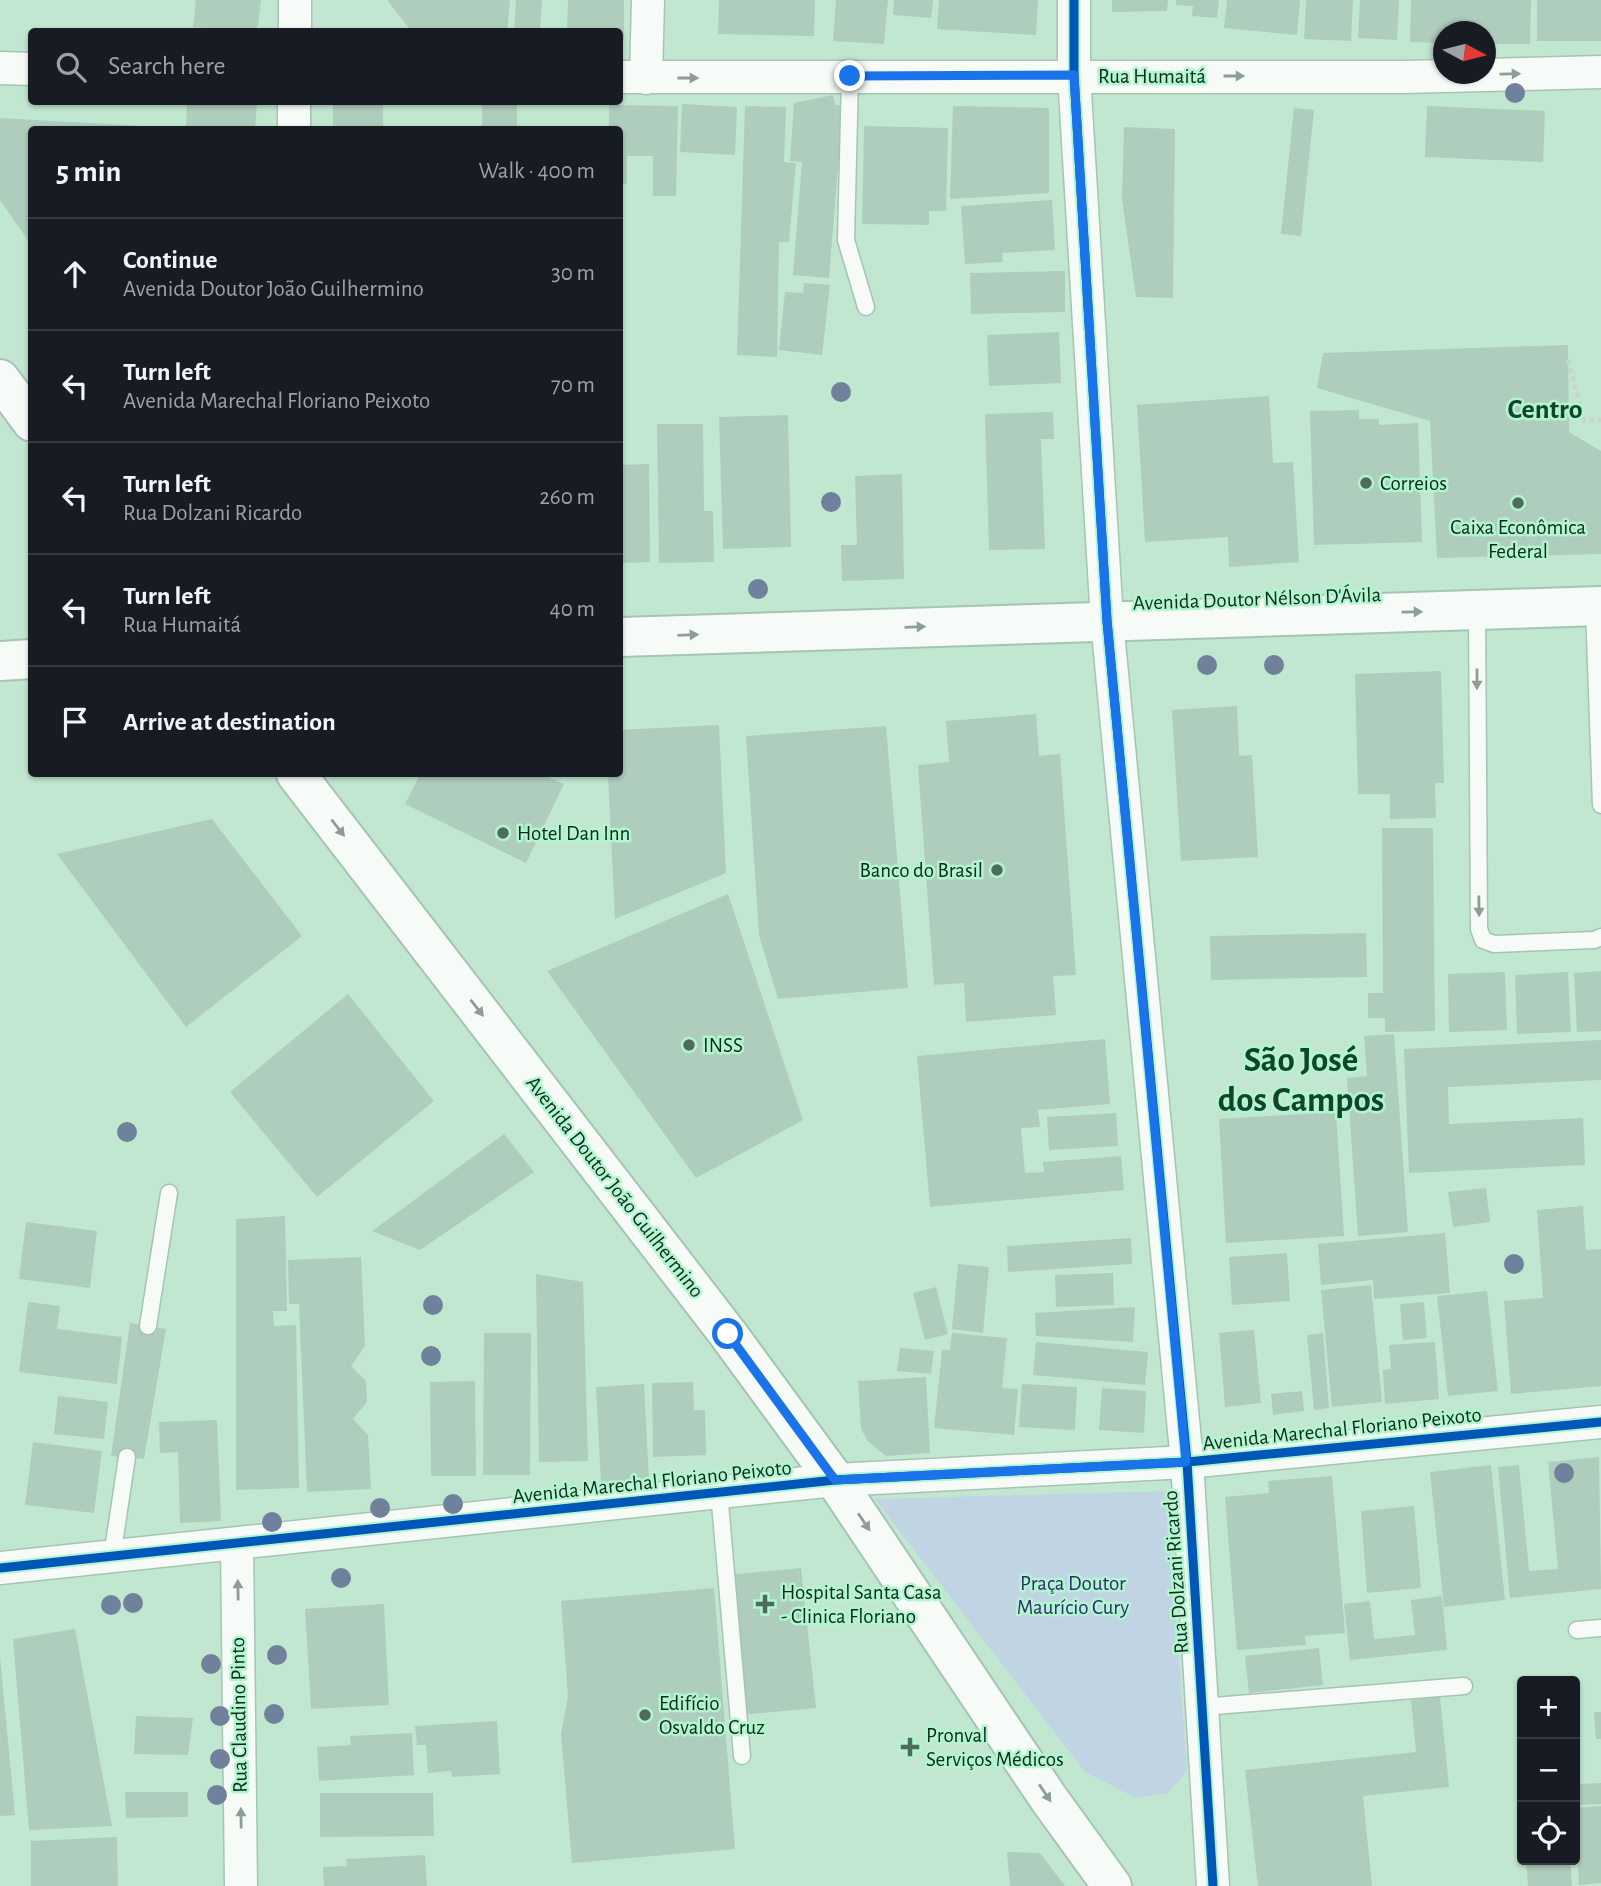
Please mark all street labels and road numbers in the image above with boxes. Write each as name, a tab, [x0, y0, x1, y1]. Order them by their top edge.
street label: Rua Humaitá	[1098, 66, 1206, 87]
street label: Avenida Doutor Nélson D'Ávila	[1132, 582, 1382, 614]
street label: Avenida Doutor João Guilhermino	[522, 1072, 708, 1302]
street label: Avenida Marechal Floriano Peixoto	[1201, 1404, 1483, 1454]
street label: Avenida Marechal Floriano Peixoto	[511, 1457, 793, 1507]
street label: Rua Dolzani Ricardo	[1160, 1490, 1192, 1654]
street label: Rua Claudino Pinto	[227, 1637, 251, 1793]

